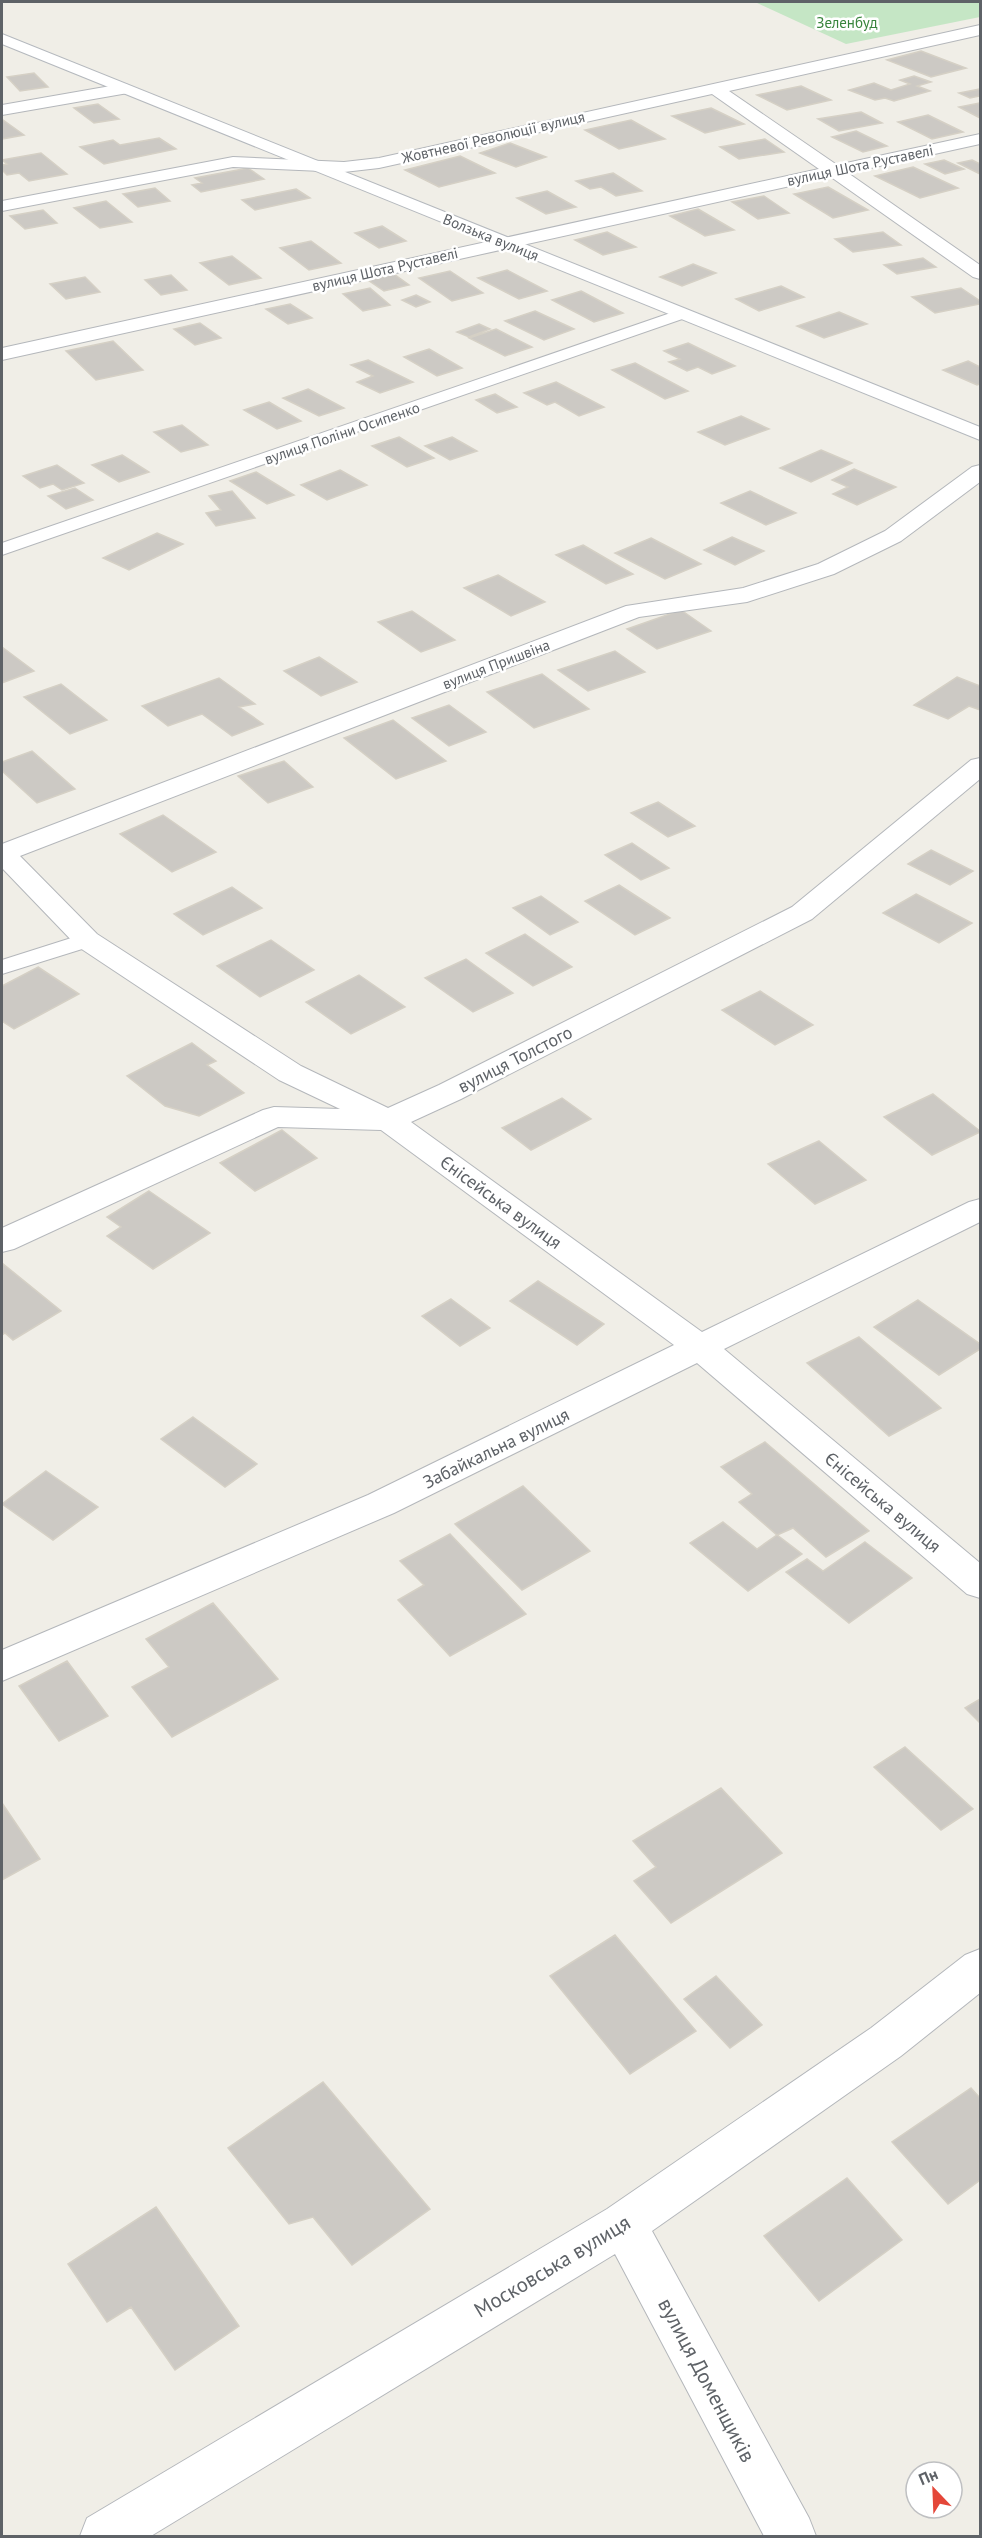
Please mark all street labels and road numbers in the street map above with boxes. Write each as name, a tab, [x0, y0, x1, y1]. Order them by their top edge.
street label: Жовтневої Революції вулиця	[399, 107, 586, 168]
street label: вулиця Шота Руставелі	[785, 140, 935, 190]
street label: Волзька вулиця	[440, 209, 542, 265]
street label: вулиця Шота Руставелі	[310, 243, 460, 295]
street label: вулиця Поліни Осипенко	[262, 397, 422, 469]
street label: вулиця Пришвіна	[440, 635, 552, 693]
street label: вулиця Толстого	[454, 1020, 576, 1098]
street label: Єнісейська вулиця	[436, 1150, 566, 1254]
street label: Забайкальна вулиця	[419, 1403, 573, 1493]
street label: Єнісейська вулиця	[820, 1447, 946, 1557]
street label: Московська вулиця	[469, 2209, 635, 2323]
street label: вулиця Доменщиків	[652, 2293, 762, 2467]

